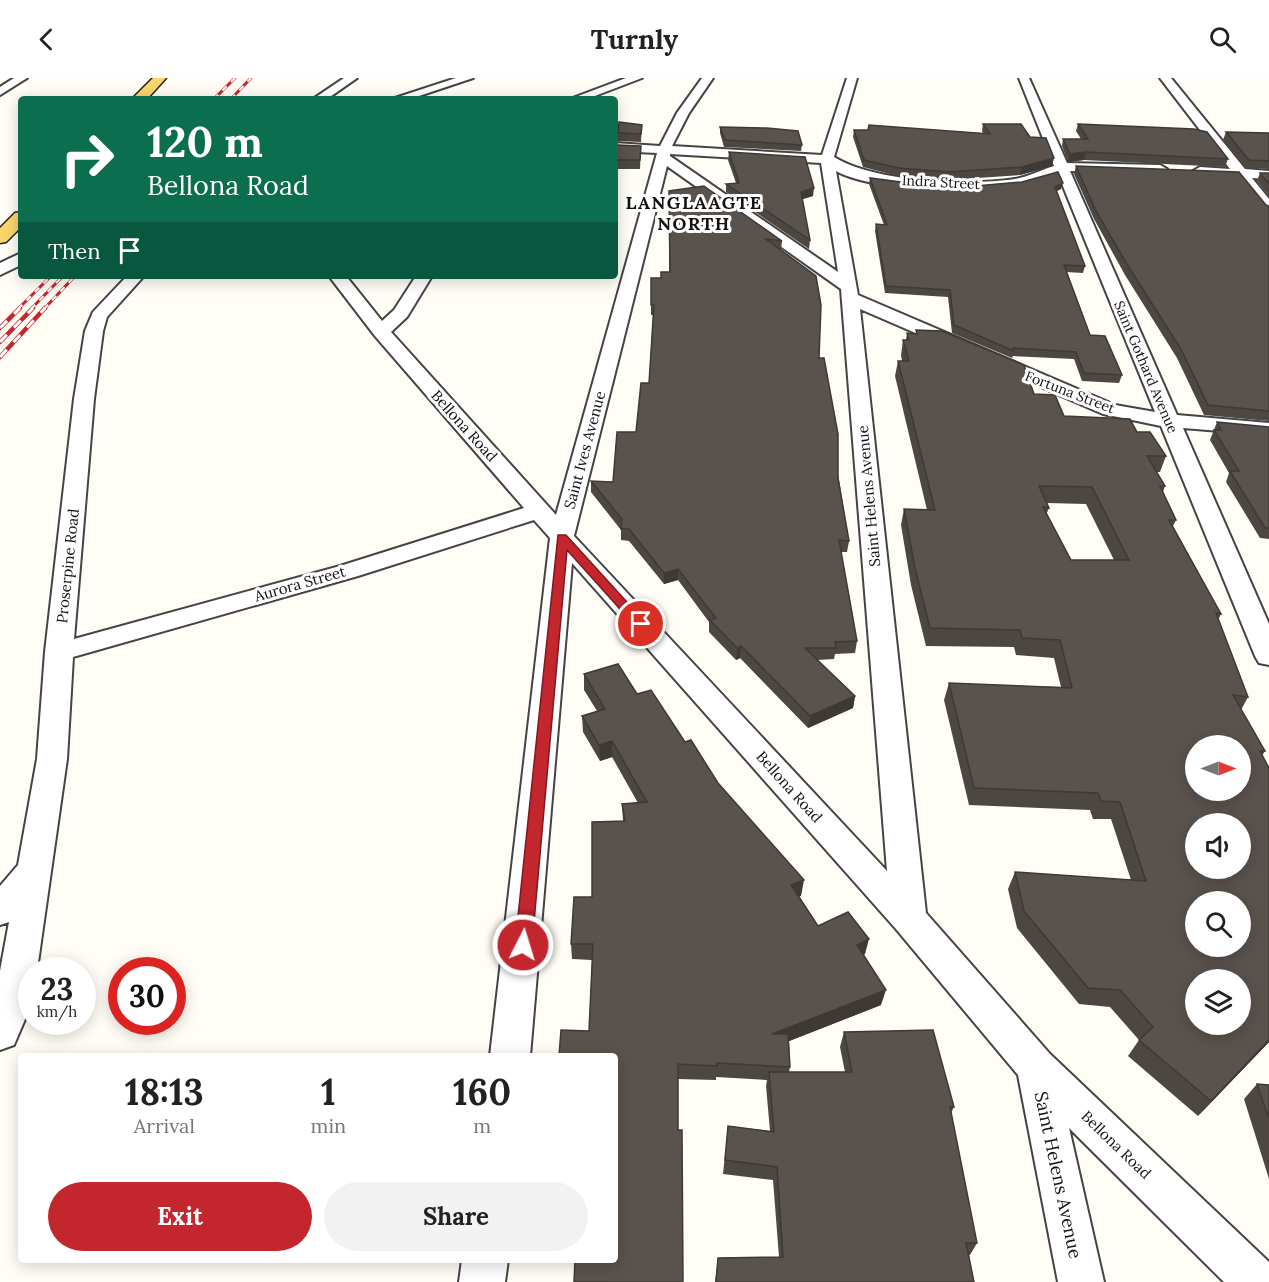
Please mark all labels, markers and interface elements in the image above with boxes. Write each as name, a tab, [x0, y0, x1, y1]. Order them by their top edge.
text: Turnly	[591, 22, 678, 56]
icon: back	[30, 23, 63, 56]
icon: search	[1206, 23, 1239, 56]
text: 120 m	[147, 115, 263, 169]
icon: right	[48, 120, 126, 198]
text: Bellona Road	[147, 168, 309, 202]
street label: Indra Street	[902, 171, 981, 193]
district label: LANGLAAGTE NORTH	[625, 191, 763, 235]
icon: arrive	[113, 234, 146, 267]
text: Then	[48, 237, 101, 265]
street label: Saint Gothard Avenue	[1110, 298, 1182, 436]
street label: Fortuna Street	[1023, 367, 1118, 418]
street label: Bellona Road	[427, 386, 502, 465]
street label: Saint Ives Avenue	[560, 389, 609, 511]
street label: Saint Helens Avenue	[853, 425, 884, 568]
street label: Proserpine Road	[52, 508, 83, 624]
street label: Aurora Street	[251, 561, 348, 606]
pin	[615, 598, 666, 649]
icon: arrive	[624, 607, 657, 640]
north arrow	[1185, 735, 1251, 801]
map controls	[1185, 735, 1251, 1035]
street label: Bellona Road	[752, 747, 827, 826]
button: sound	[1185, 813, 1251, 879]
button: search	[1185, 891, 1251, 957]
position arrow	[491, 913, 555, 977]
speed limit sign: 30	[108, 957, 186, 1035]
button: layers	[1185, 969, 1251, 1035]
text: 23	[41, 970, 73, 1008]
text: km/h	[37, 1002, 77, 1021]
text: 18:13	[125, 1069, 204, 1115]
text: 1	[321, 1069, 336, 1115]
text: 160	[453, 1069, 511, 1115]
street label: Saint Helens Avenue	[1030, 1089, 1087, 1261]
street label: Bellona Road	[1077, 1107, 1155, 1183]
text: Arrival	[134, 1113, 195, 1138]
text: min	[311, 1113, 346, 1138]
text: m	[473, 1113, 491, 1138]
button: Exit	[48, 1182, 312, 1251]
button: Share	[324, 1182, 588, 1251]

